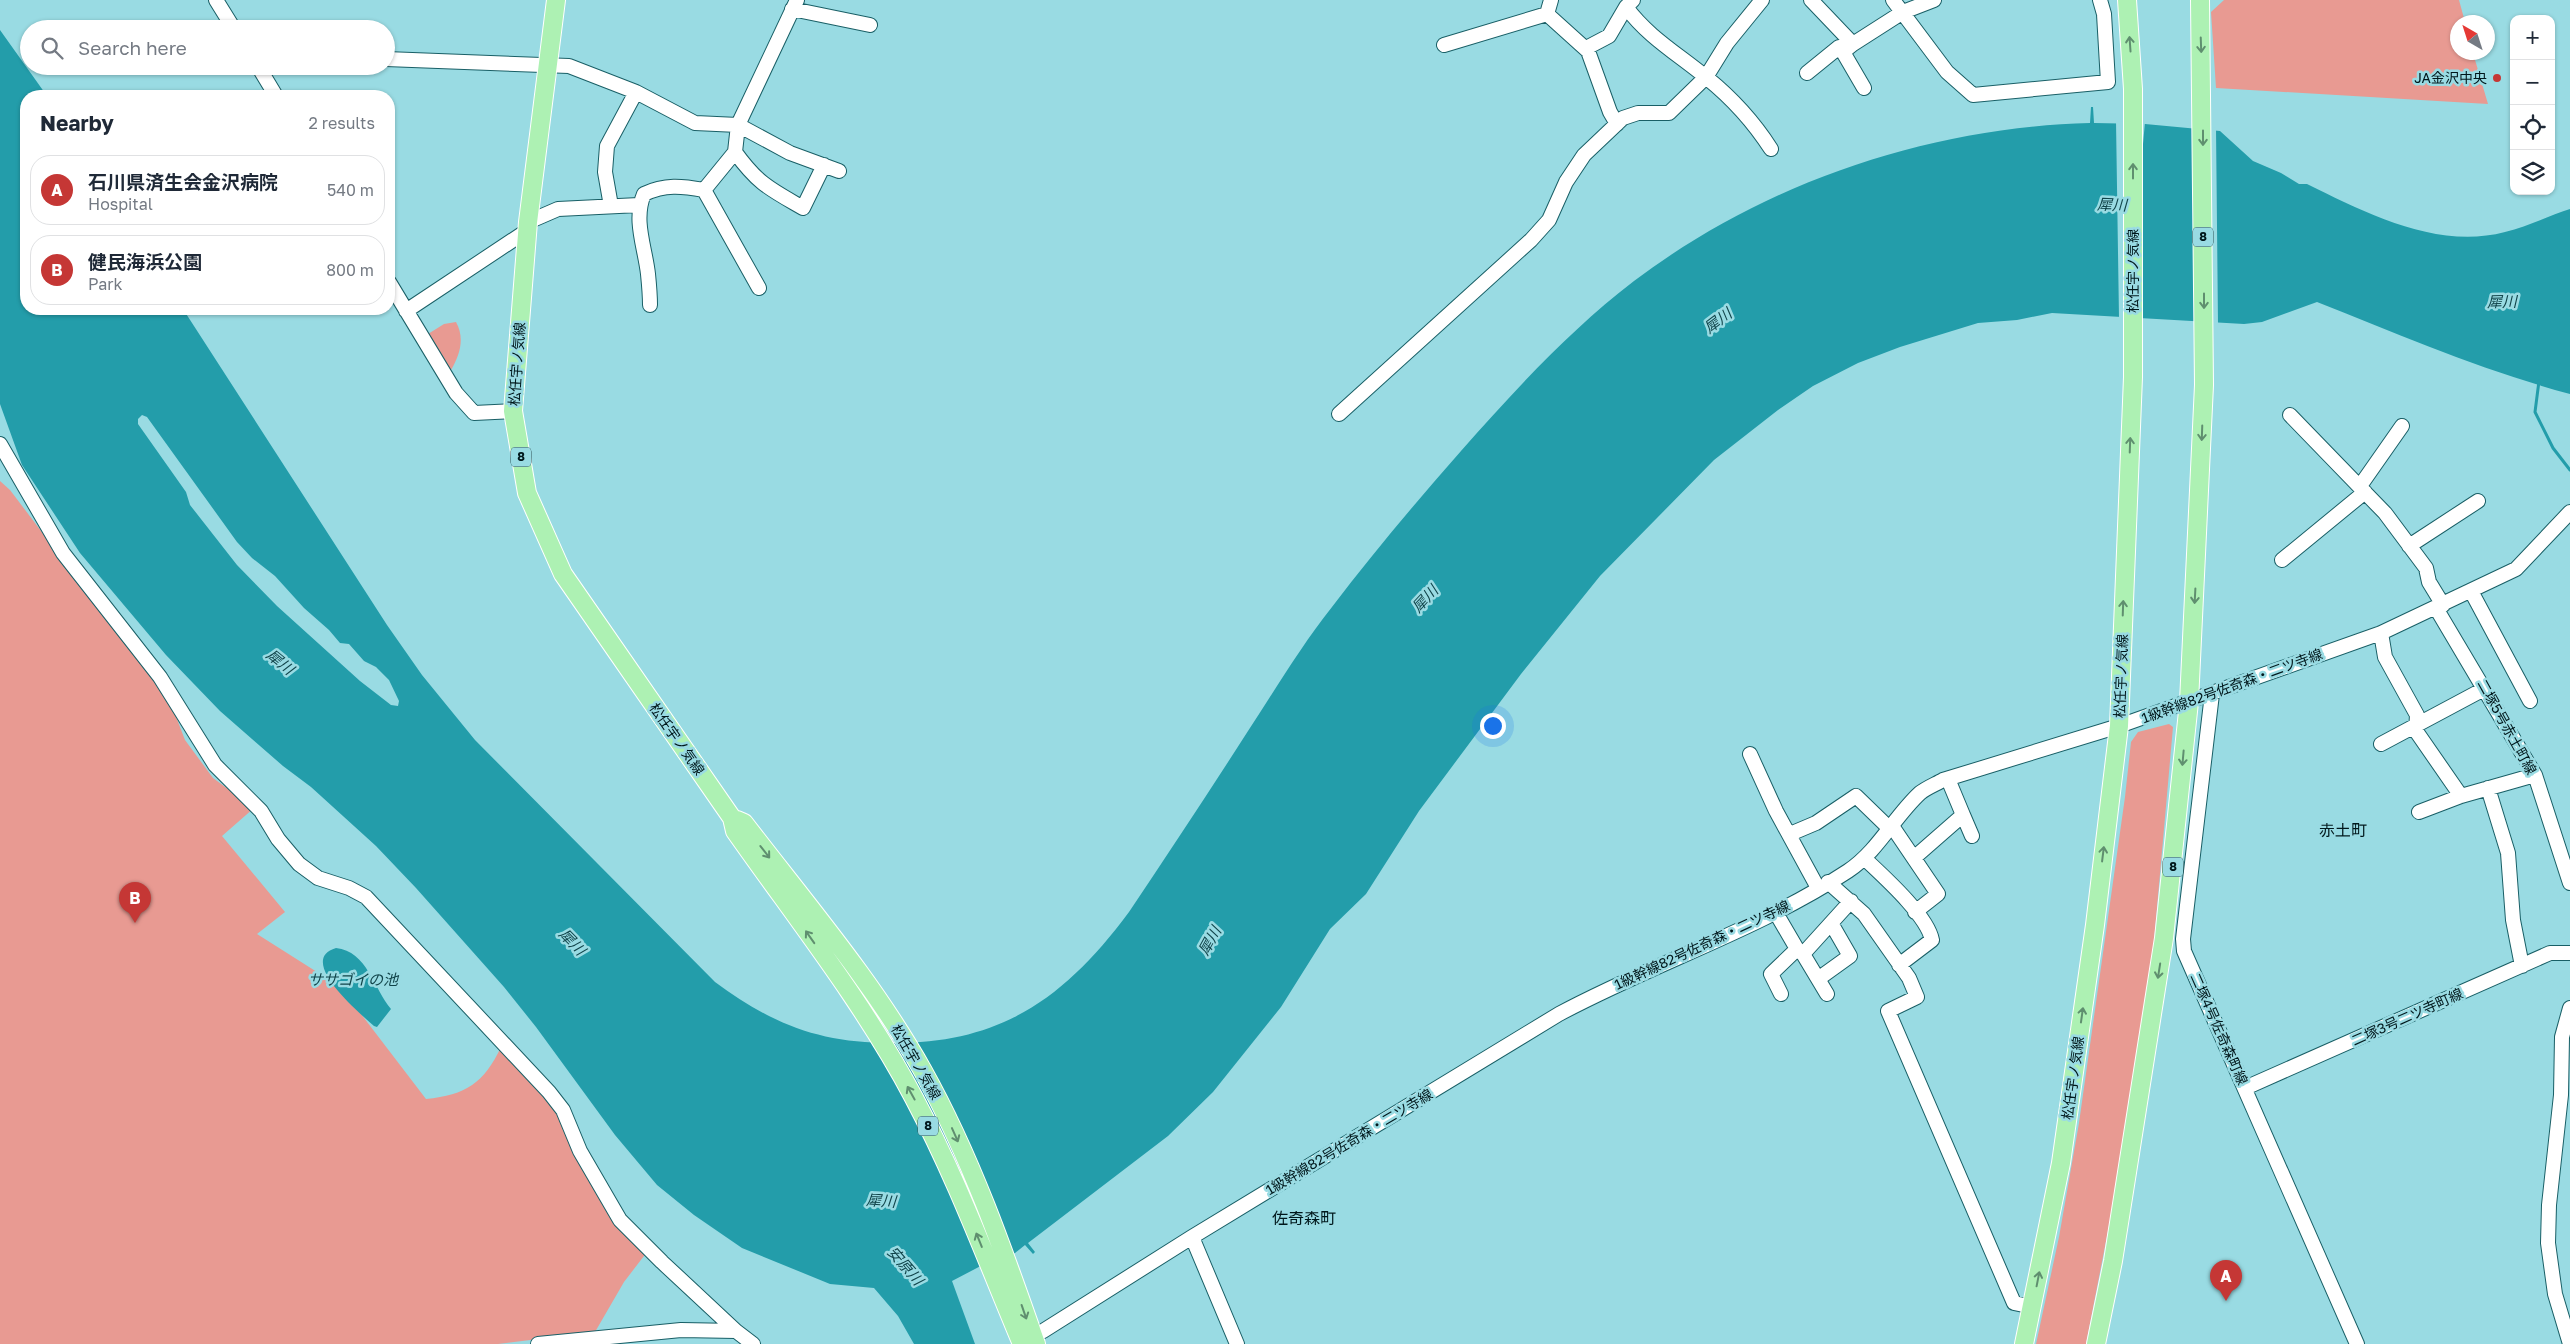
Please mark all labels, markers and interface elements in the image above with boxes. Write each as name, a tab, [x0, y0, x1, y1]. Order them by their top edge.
north arrow	[2450, 15, 2495, 60]
map controls	[2510, 15, 2555, 195]
button: +	[2510, 15, 2555, 60]
search box	[20, 20, 395, 75]
icon: search	[38, 34, 66, 62]
text: Search here	[78, 36, 187, 59]
one-way arrow	[2126, 37, 2135, 53]
one-way arrow	[2197, 37, 2206, 53]
button: −	[2510, 60, 2555, 105]
place label: JA金沢中央	[2414, 69, 2487, 86]
marker: JA金沢中央	[2491, 72, 2503, 84]
button: locate	[2510, 105, 2555, 150]
text: Nearby	[40, 110, 114, 136]
text: 2 results	[309, 113, 375, 133]
one-way arrow	[2198, 130, 2208, 146]
button: layers	[2510, 150, 2555, 195]
one-way arrow	[2128, 163, 2138, 179]
text: 石川県済生会金沢病院	[88, 170, 278, 193]
text: A	[51, 180, 63, 200]
text: 540 m	[327, 180, 374, 200]
text: Hospital	[88, 194, 153, 214]
water label: 犀川	[2097, 194, 2129, 214]
road number: 8	[2193, 228, 2213, 246]
street label: 松任宇ノ気線	[2124, 229, 2141, 313]
text: 健民海浜公園	[88, 250, 202, 273]
text: B	[51, 260, 63, 280]
text: 800 m	[326, 260, 374, 280]
text: Park	[88, 274, 123, 294]
one-way arrow	[2199, 292, 2209, 309]
water label: 犀川	[2487, 292, 2519, 310]
water label: 犀川	[1700, 303, 1736, 336]
street label: 松任宇ノ気線	[505, 321, 528, 406]
one-way arrow	[2198, 425, 2207, 441]
one-way arrow	[2126, 438, 2135, 454]
road number: 8	[511, 448, 531, 467]
water label: 犀川	[1407, 580, 1442, 615]
one-way arrow	[2190, 587, 2199, 603]
one-way arrow	[2119, 600, 2128, 616]
street label: 松任宇ノ気線	[2111, 634, 2130, 718]
water label: 犀川	[263, 645, 299, 679]
street label: 1級幹線82号佐奇森・二ツ寺線	[2139, 645, 2325, 726]
street label: 二塚5号赤土町線	[2474, 676, 2541, 777]
street label: 松任宇ノ気線	[646, 699, 708, 778]
your location	[1480, 713, 1506, 739]
one-way arrow	[2179, 749, 2188, 765]
district label: 赤土町	[2319, 820, 2367, 840]
one-way arrow	[760, 845, 771, 858]
one-way arrow	[2098, 847, 2108, 863]
road number: 8	[2163, 858, 2183, 876]
pin: B	[119, 882, 151, 923]
street label: 1級幹線82号佐奇森・二ツ寺線	[1611, 896, 1792, 993]
water label: 犀川	[1194, 921, 1225, 958]
water label: 犀川	[556, 924, 591, 960]
one-way arrow	[805, 930, 815, 944]
one-way arrow	[2154, 963, 2164, 979]
water label: ササゴイの池	[308, 970, 400, 988]
street label: 二塚4号佐奇森町線	[2187, 970, 2252, 1087]
street label: 二塚3号二ツ寺町線	[2348, 984, 2465, 1049]
one-way arrow	[2077, 1008, 2087, 1024]
street label: 松任宇ノ気線	[888, 1021, 945, 1102]
street label: 松任宇ノ気線	[2058, 1035, 2087, 1121]
one-way arrow	[906, 1085, 916, 1100]
street label: 1級幹線82号佐奇森・二ツ寺線	[1262, 1085, 1435, 1198]
road number: 8	[918, 1116, 938, 1136]
one-way arrow	[950, 1128, 960, 1143]
water label: 犀川	[865, 1190, 899, 1210]
district label: 佐奇森町	[1272, 1208, 1336, 1228]
one-way arrow	[974, 1233, 984, 1248]
water label: 安原川	[884, 1242, 929, 1290]
pin: A	[2210, 1260, 2242, 1301]
one-way arrow	[2034, 1272, 2043, 1288]
one-way arrow	[1020, 1303, 1029, 1319]

